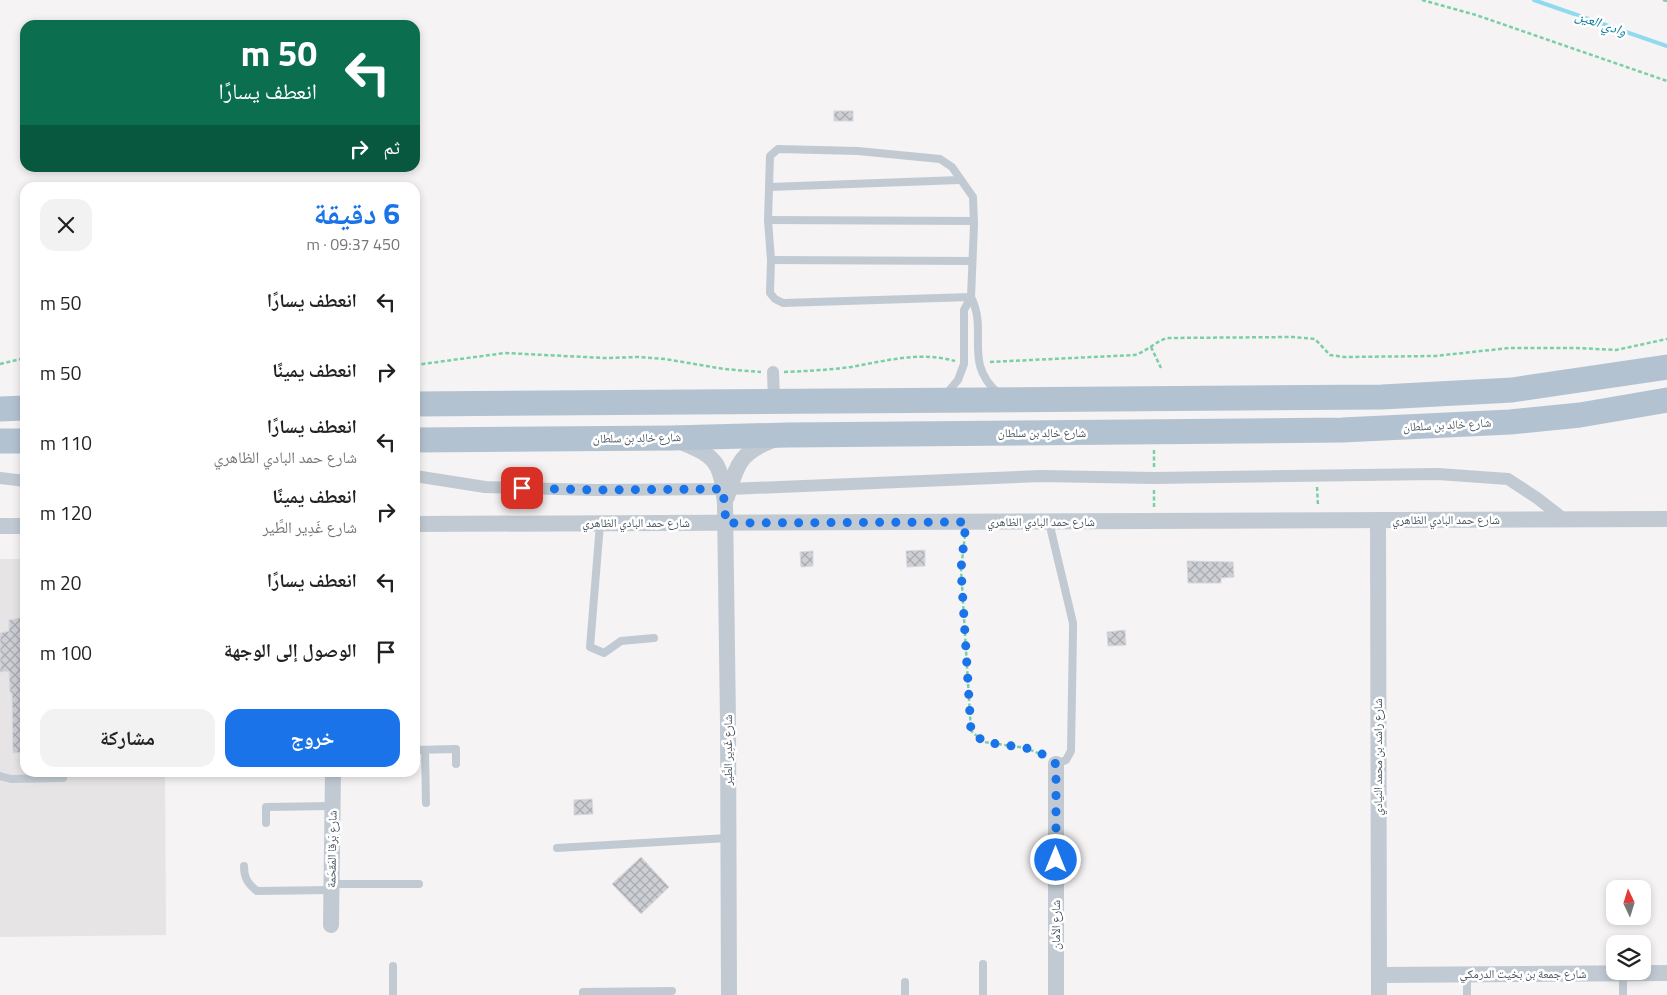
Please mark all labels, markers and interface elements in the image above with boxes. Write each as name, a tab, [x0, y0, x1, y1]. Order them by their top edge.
water label: وادي العين	[1572, 4, 1630, 43]
text: 50 m	[241, 26, 317, 80]
icon: left	[335, 40, 400, 105]
text: انعطف يسارًا	[219, 74, 317, 108]
text: ثم	[383, 132, 400, 161]
icon: right	[345, 135, 373, 163]
text: 6 دقيقة	[314, 190, 400, 236]
button: close	[40, 199, 92, 251]
text: 450 m · 09:37	[306, 232, 400, 256]
text: انعطف يسارًا	[267, 285, 357, 314]
text: 50 m	[40, 288, 81, 317]
icon: left	[372, 288, 400, 316]
text: انعطف يمينًا	[272, 355, 357, 384]
text: 50 m	[40, 358, 81, 387]
icon: right	[372, 358, 400, 386]
text: انعطف يسارًا	[267, 411, 357, 440]
street label: شارع خالِد بن سلطان	[1402, 413, 1492, 436]
street label: شارع خالِد بن سلطان	[998, 423, 1086, 442]
street label: شارع خالِد بن سلطان	[593, 427, 681, 448]
text: 110 m	[40, 428, 92, 457]
icon: left	[372, 428, 400, 456]
text: شارع حمد البادي الظاهري	[213, 445, 357, 469]
pin	[501, 467, 543, 509]
icon: arrive	[508, 474, 536, 502]
text: انعطف يمينًا	[272, 481, 357, 510]
text: 120 m	[40, 498, 92, 527]
icon: right	[372, 498, 400, 526]
street label: شارع حمد البادي الظاهري	[1392, 510, 1500, 530]
street label: شارع حمد البادي الظاهري	[987, 512, 1095, 532]
street label: شارع حمد البادي الظاهري	[582, 513, 690, 533]
text: شارع غَدِير الطَّير	[262, 515, 357, 539]
text: انعطف يسارًا	[267, 565, 357, 594]
text: 20 m	[40, 568, 81, 597]
icon: left	[372, 568, 400, 596]
text: الوصول إلى الوجهة	[224, 635, 357, 664]
text: 100 m	[40, 638, 92, 667]
icon: arrive	[372, 638, 400, 666]
street label: شارع راشد بن محمد النيادي	[1368, 698, 1388, 816]
button: مشاركة	[40, 709, 215, 767]
button: خروج	[225, 709, 400, 767]
street label: شارع غَدِير الطَّير	[718, 714, 737, 786]
street label: شارع بَرقا المَقحَمة	[321, 810, 342, 888]
position arrow	[1029, 833, 1081, 885]
north arrow	[1606, 880, 1651, 925]
map controls	[1606, 880, 1651, 980]
street label: شارع الأمان	[1046, 900, 1065, 950]
button: layers	[1606, 935, 1651, 980]
street label: شارع جمعة بن بخيت الدرمكي	[1459, 964, 1587, 984]

